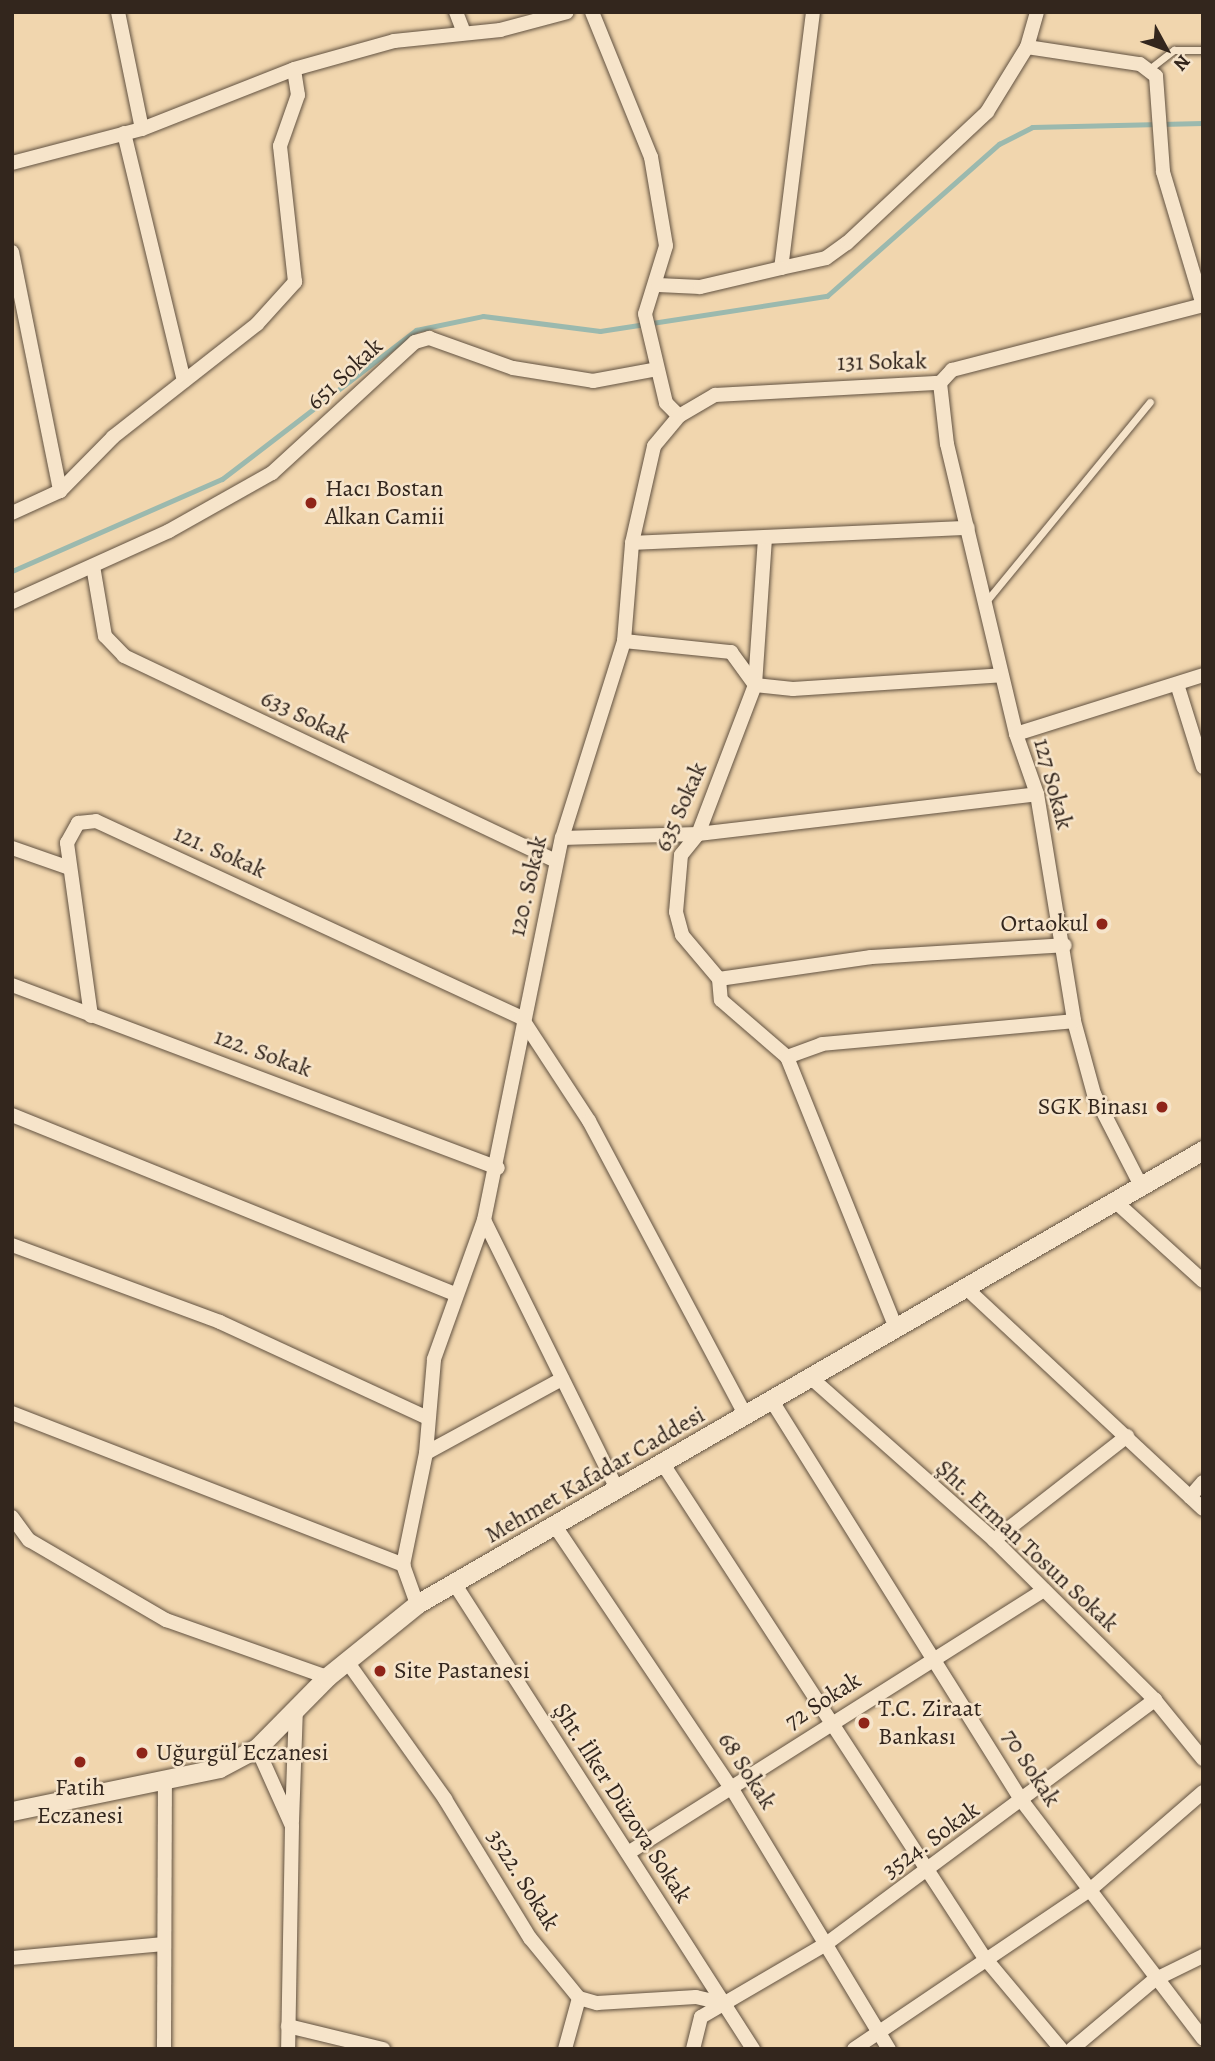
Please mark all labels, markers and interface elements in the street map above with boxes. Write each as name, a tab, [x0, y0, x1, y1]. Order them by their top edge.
north arrow	[1131, 14, 1201, 84]
text: N	[1167, 49, 1196, 77]
street label: 651 Sokak	[301, 332, 389, 416]
street label: 131 Sokak	[837, 347, 927, 377]
place label: Hacı Bostan Alkan Camii	[325, 475, 445, 531]
marker: Hacı Bostan Alkan Camii	[303, 495, 319, 511]
street label: 633 Sokak	[256, 684, 354, 750]
street label: 127 Sokak	[1027, 735, 1079, 833]
street label: 635 Sokak	[649, 758, 713, 856]
street label: 121. Sokak	[169, 819, 271, 885]
street label: 120. Sokak	[502, 832, 554, 940]
place label: Ortaokul	[1000, 910, 1088, 938]
marker: Ortaokul	[1094, 916, 1110, 932]
street label: 122. Sokak	[210, 1022, 316, 1084]
place label: SGK Binası	[1038, 1093, 1148, 1121]
marker: SGK Binası	[1154, 1099, 1170, 1115]
street label: Mehmet Kafadar Caddesi	[480, 1400, 710, 1550]
street label: Şht. Erman Tosun Sokak	[929, 1454, 1125, 1638]
place label: Site Pastanesi	[394, 1657, 530, 1685]
marker: Site Pastanesi	[372, 1663, 388, 1679]
street label: 72 Sokak	[780, 1666, 866, 1736]
place label: T.C. Ziraat Bankası	[878, 1695, 982, 1751]
street label: Şht. İlker Düzova Sokak	[546, 1697, 698, 1909]
marker: T.C. Ziraat Bankası	[856, 1715, 872, 1731]
street label: 70 Sokak	[995, 1724, 1067, 1812]
street label: 68 Sokak	[711, 1727, 783, 1815]
place label: Uğurgül Eczanesi	[156, 1739, 328, 1767]
marker: Uğurgül Eczanesi	[134, 1745, 150, 1761]
marker: Fatih Eczanesi	[72, 1754, 88, 1770]
place label: Fatih Eczanesi	[37, 1774, 123, 1830]
street label: 3524. Sokak	[877, 1795, 985, 1885]
street label: 3522. Sokak	[481, 1824, 565, 1936]

